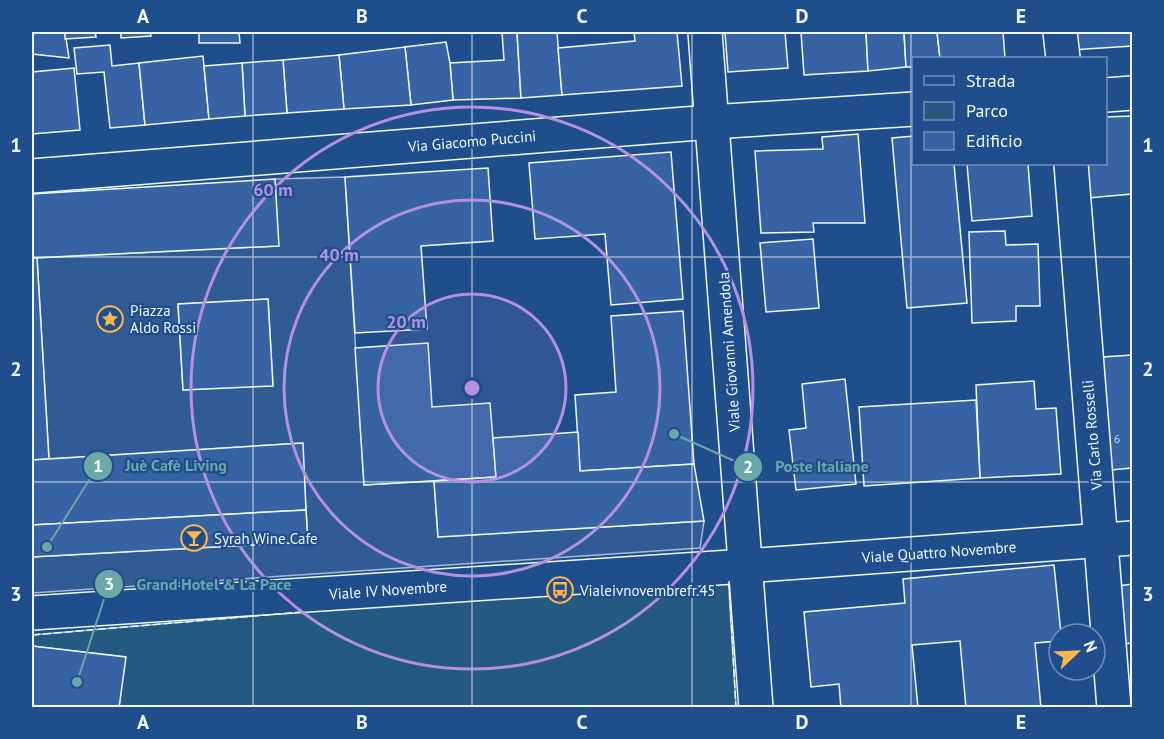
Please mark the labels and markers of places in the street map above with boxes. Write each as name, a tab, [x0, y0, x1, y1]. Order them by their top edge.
place label: Piazza Aldo Rossi	[130, 301, 196, 337]
place icon: Piazza Aldo Rossi	[95, 304, 125, 334]
centre of rings	[462, 378, 482, 398]
callout: Juè Cafè Living	[83, 449, 239, 483]
callout: Poste Italiane	[733, 450, 881, 484]
bar icon: Syrah Wine Cafe	[179, 523, 209, 553]
place label: Syrah Wine Cafe	[214, 529, 318, 548]
callout: Grand Hotel & La Pace	[94, 567, 303, 601]
bus stop icon: Vialeivnovembrefr.45	[545, 575, 575, 605]
place label: Vialeivnovembrefr.45	[579, 581, 716, 600]

